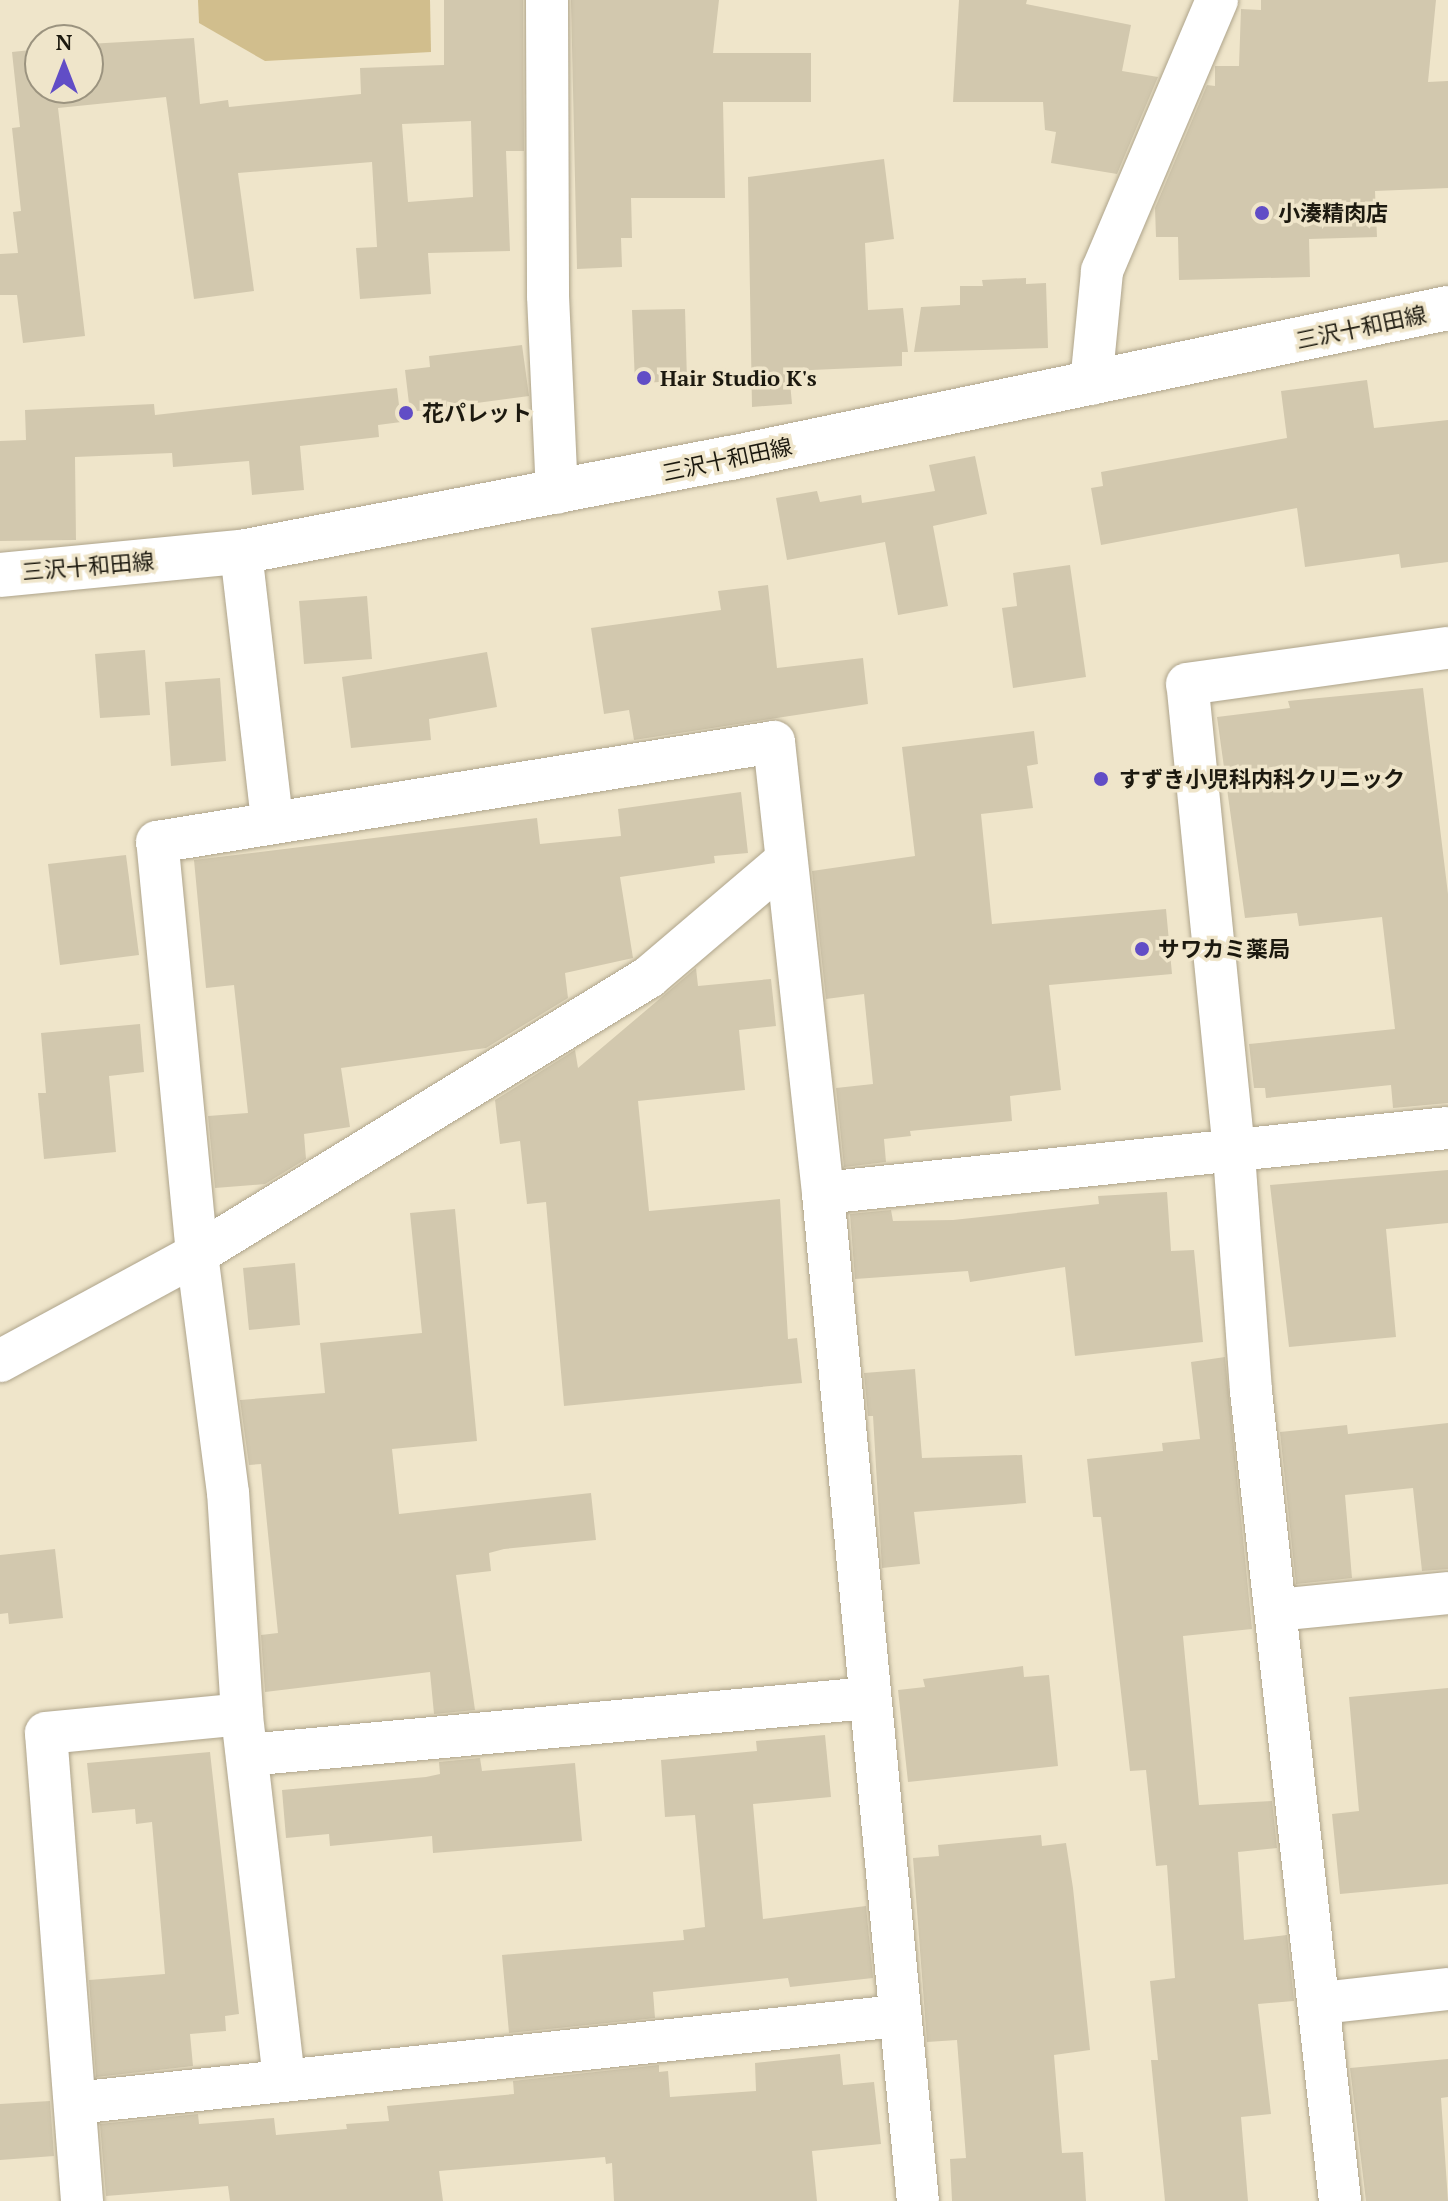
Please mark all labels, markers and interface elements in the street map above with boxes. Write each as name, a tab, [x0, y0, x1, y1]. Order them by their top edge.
north arrow	[24, 24, 104, 104]
text: N	[56, 27, 72, 56]
place label: 小湊精肉店	[1278, 200, 1388, 226]
marker: 小湊精肉店	[1253, 204, 1271, 222]
street label: 三沢十和田線	[1294, 300, 1428, 354]
place label: Hair Studio K's	[660, 365, 817, 391]
marker: Hair Studio K's	[635, 369, 653, 387]
place label: 花パレット	[422, 400, 532, 426]
marker: 花パレット	[397, 404, 415, 422]
street label: 三沢十和田線	[660, 432, 794, 486]
street label: 三沢十和田線	[21, 547, 155, 585]
place label: すずき小児科内科クリニック	[1119, 766, 1405, 792]
marker: すずき小児科内科クリニック	[1090, 768, 1112, 790]
place label: サワカミ薬局	[1158, 936, 1290, 962]
marker: サワカミ薬局	[1133, 940, 1151, 958]

